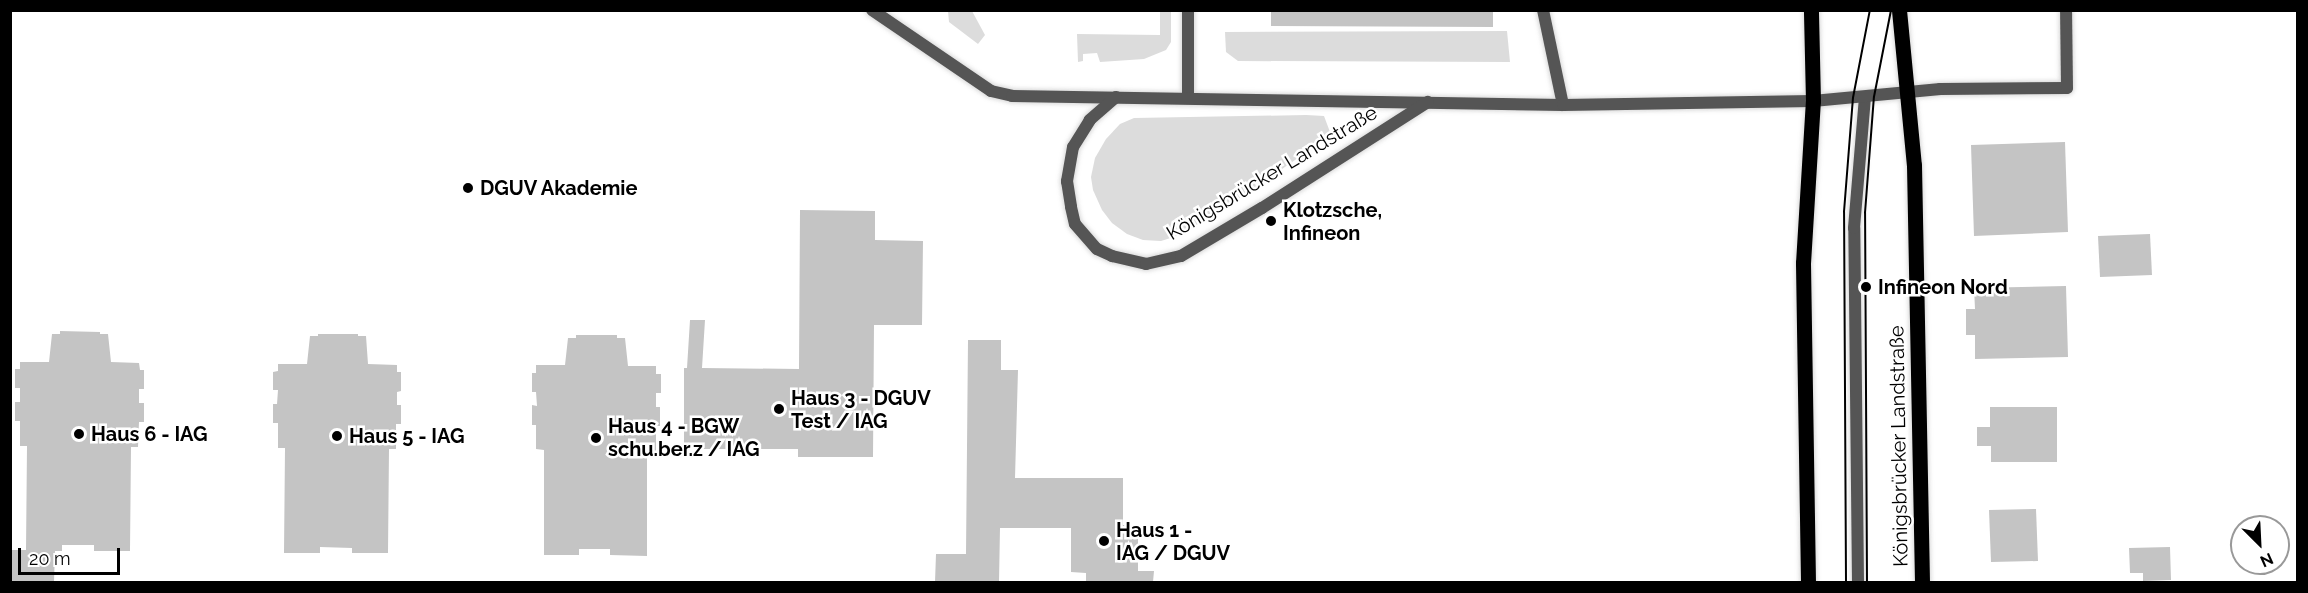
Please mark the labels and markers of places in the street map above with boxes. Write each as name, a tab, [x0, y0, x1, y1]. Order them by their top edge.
place label: DGUV Akademie	[480, 176, 639, 200]
marker: DGUV Akademie	[461, 181, 475, 195]
place label: Klotzsche, Infineon	[1283, 198, 1382, 245]
marker: Klotzsche, Infineon	[1264, 214, 1278, 228]
place label: Infineon Nord	[1878, 275, 2008, 299]
marker: Infineon Nord	[1859, 280, 1873, 294]
place label: Haus 3 - DGUV Test / IAG	[791, 386, 931, 433]
marker: Haus 3 - DGUV Test / IAG	[772, 402, 786, 416]
place label: Haus 4 - BGW schu.ber.z / IAG	[608, 414, 760, 461]
place label: Haus 6 - IAG	[91, 422, 208, 446]
place label: Haus 5 - IAG	[349, 424, 464, 448]
marker: Haus 6 - IAG	[72, 427, 86, 441]
marker: Haus 5 - IAG	[330, 429, 344, 443]
marker: Haus 4 - BGW schu.ber.z / IAG	[589, 431, 603, 445]
place label: Haus 1 - IAG / DGUV	[1116, 518, 1230, 565]
marker: Haus 1 - IAG / DGUV	[1097, 534, 1111, 548]

